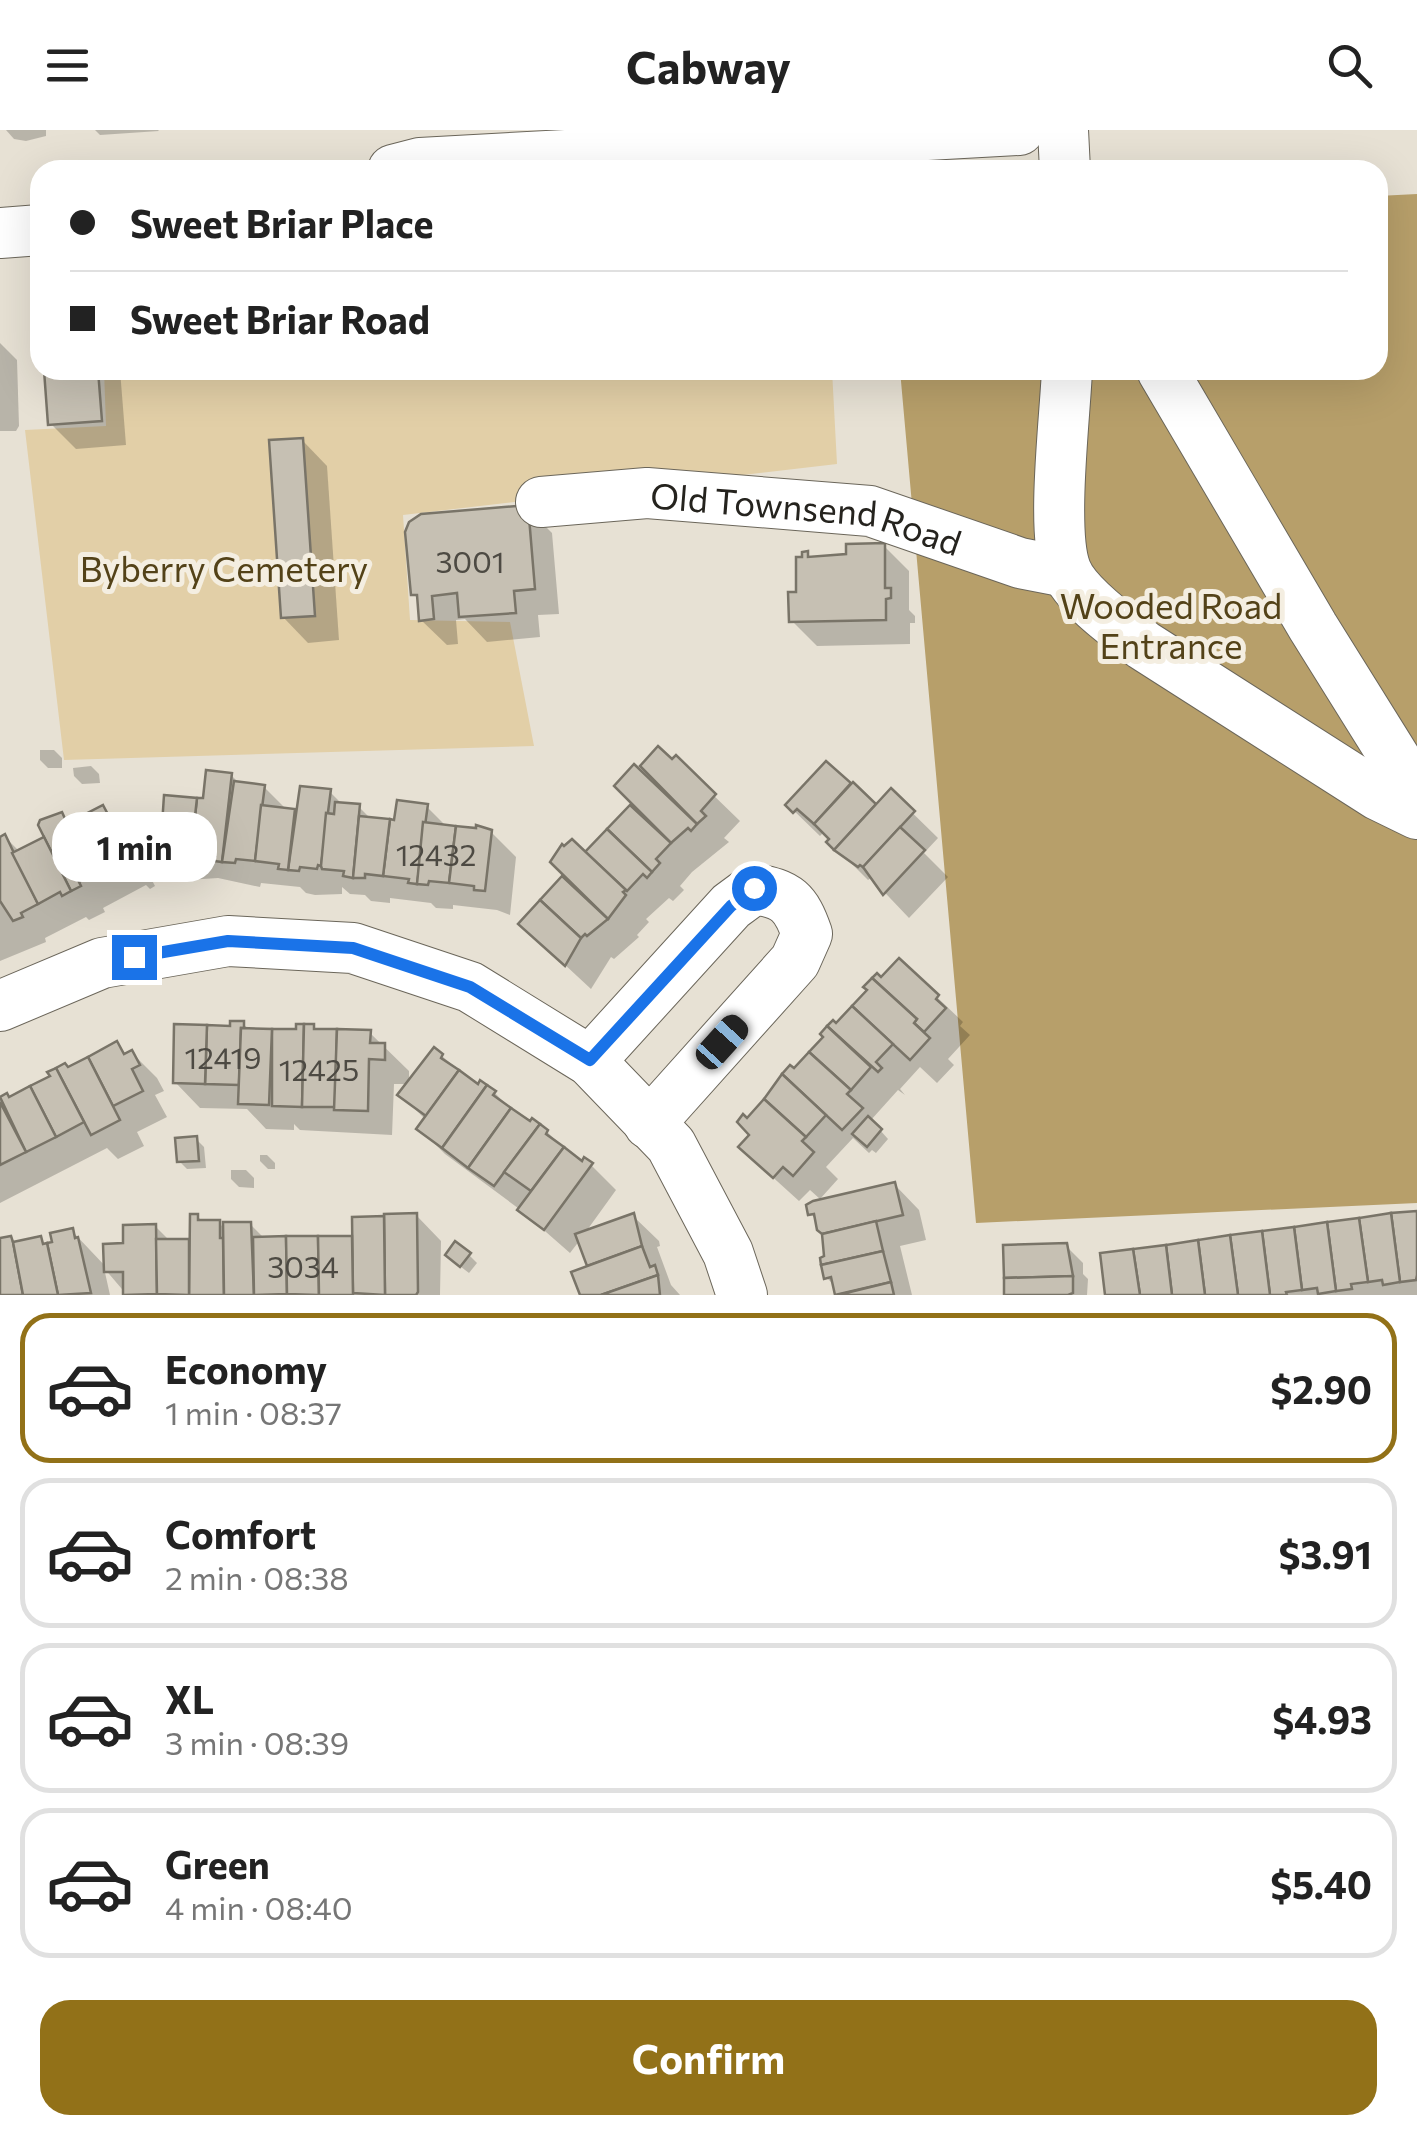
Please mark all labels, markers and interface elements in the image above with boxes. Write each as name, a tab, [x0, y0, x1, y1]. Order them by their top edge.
icon: menu	[40, 38, 95, 93]
text: Cabway	[626, 38, 791, 93]
icon: search	[1322, 38, 1377, 93]
text: Sweet Briar Place	[130, 199, 434, 246]
text: Sweet Briar Road	[130, 295, 430, 342]
street label: Old Townsend Road	[649, 472, 968, 563]
house number: 3001	[435, 542, 505, 579]
park label: Byberry Cemetery	[80, 546, 368, 589]
park label: Wooded Road Entrance	[1060, 583, 1282, 666]
callout: 1 min	[52, 812, 216, 882]
text: 1 min	[97, 827, 172, 867]
house number: 12432	[396, 835, 476, 872]
route start	[732, 866, 777, 911]
route end	[112, 935, 157, 980]
car	[691, 1010, 753, 1074]
house number: 12419	[184, 1038, 262, 1075]
house number: 12425	[279, 1050, 359, 1087]
house number: 3034	[267, 1247, 339, 1284]
icon: car	[45, 1343, 135, 1433]
text: Economy	[165, 1345, 327, 1392]
text: $2.90	[1270, 1365, 1372, 1412]
text: 1 min · 08:37	[165, 1392, 342, 1432]
icon: car	[45, 1508, 135, 1598]
text: Comfort	[165, 1510, 316, 1557]
text: $3.91	[1278, 1530, 1372, 1577]
text: 2 min · 08:38	[165, 1557, 349, 1597]
icon: car	[45, 1673, 135, 1763]
text: XL	[165, 1675, 214, 1722]
text: $4.93	[1272, 1695, 1372, 1742]
text: 3 min · 08:39	[165, 1722, 349, 1762]
icon: car	[45, 1838, 135, 1928]
text: Green	[165, 1840, 270, 1887]
text: $5.40	[1270, 1860, 1372, 1907]
text: 4 min · 08:40	[165, 1887, 353, 1927]
button: Confirm	[40, 2000, 1377, 2115]

